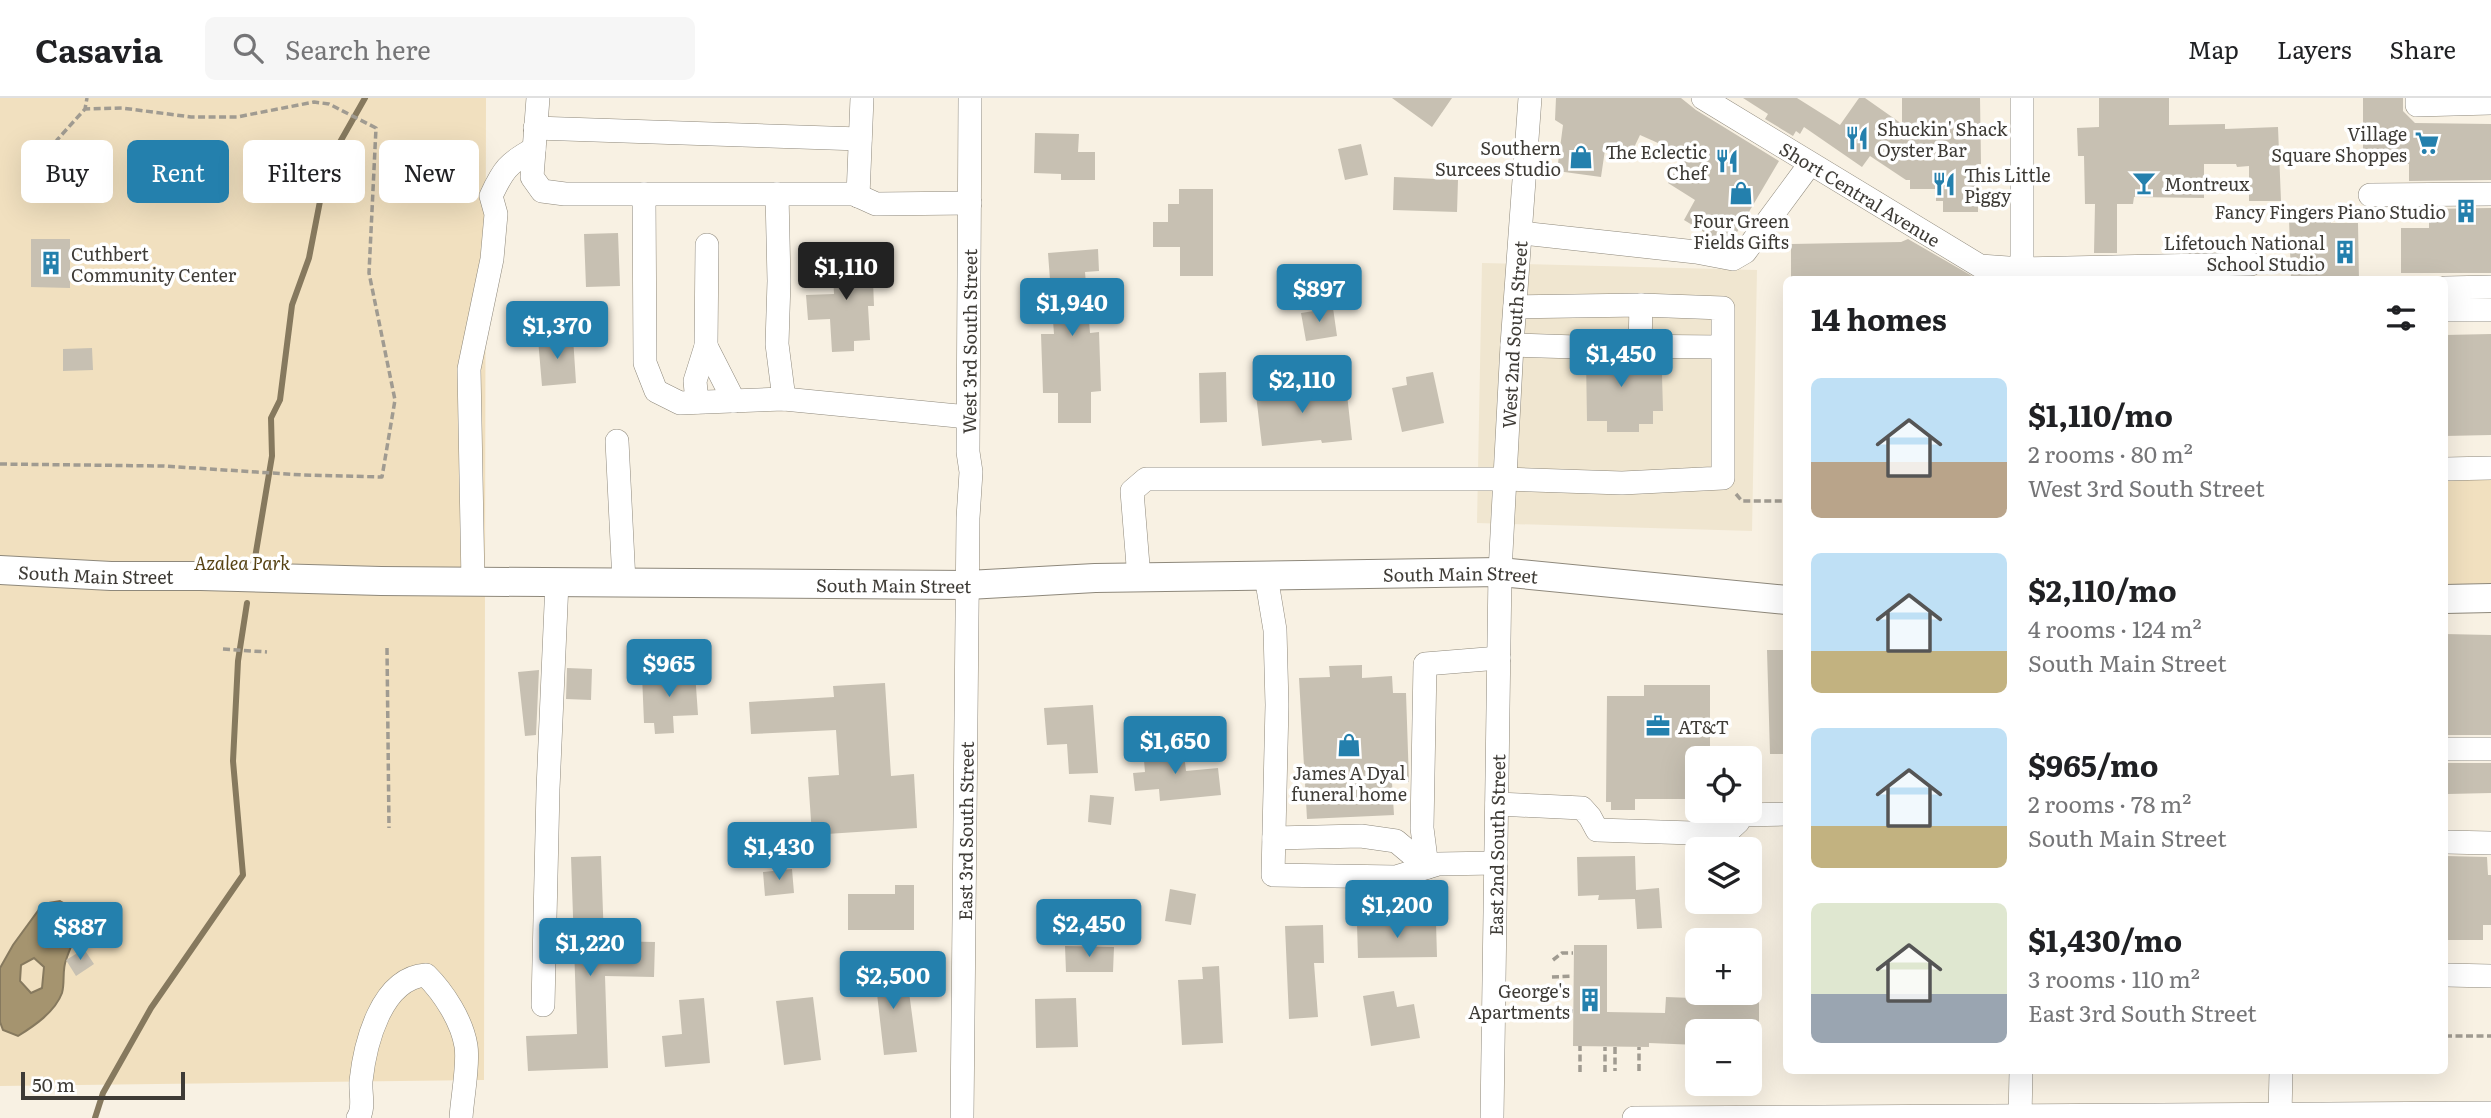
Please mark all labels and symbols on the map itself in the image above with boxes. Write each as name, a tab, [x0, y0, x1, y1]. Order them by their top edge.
place label: Shuckin' Shack Oyster Bar	[1877, 115, 2009, 163]
place label: Village Square Shoppes	[2271, 120, 2407, 168]
restaurant icon: Shuckin' Shack Oyster Bar	[1843, 124, 1871, 152]
supermarket icon: Village Square Shoppes	[2413, 129, 2441, 157]
place label: Southern Surcees Studio	[1435, 134, 1561, 182]
street label: Short Central Avenue	[1775, 134, 1946, 253]
place label: The Eclectic Chef	[1605, 138, 1709, 186]
shop icon: Southern Surcees Studio	[1567, 143, 1595, 171]
restaurant icon: The Eclectic Chef	[1713, 147, 1741, 175]
place label: This Little Piggy	[1964, 161, 2051, 209]
bar icon: Montreux	[2130, 169, 2158, 197]
restaurant icon: This Little Piggy	[1930, 170, 1958, 198]
place label: Montreux	[2164, 170, 2250, 197]
shop icon: Four Green Fields Gifts	[1727, 179, 1755, 207]
building icon: Fancy Fingers Piano Studio	[2452, 197, 2480, 225]
place label: Fancy Fingers Piano Studio	[2214, 198, 2446, 225]
place label: Four Green Fields Gifts	[1693, 207, 1789, 255]
place label: Lifetouch National School Studio	[2164, 229, 2325, 277]
building icon: Lifetouch National School Studio	[2331, 238, 2359, 266]
street label: West 2nd South Street	[1494, 239, 1533, 429]
place label: Cuthbert Community Center	[71, 240, 237, 288]
pin: $1,110	[789, 242, 903, 302]
street label: West 3rd South Street	[955, 248, 983, 434]
building icon: Cuthbert Community Center	[37, 249, 65, 277]
pin: $897	[1278, 264, 1360, 324]
pin: $1,940	[1015, 278, 1129, 338]
pin: $1,370	[500, 302, 614, 361]
pin: $1,450	[1564, 330, 1678, 389]
pin: $2,110	[1245, 356, 1359, 415]
park label: Azalea Park	[194, 549, 290, 576]
street label: South Main Street	[18, 558, 174, 590]
street label: South Main Street	[1383, 558, 1540, 589]
street label: South Main Street	[816, 570, 972, 599]
pin: $965	[628, 640, 710, 699]
office icon: AT&T	[1644, 712, 1672, 740]
place label: AT&T	[1678, 713, 1729, 740]
pin: $1,650	[1118, 716, 1232, 776]
shop icon: James A Dyal funeral home	[1335, 731, 1363, 759]
street label: East 3rd South Street	[950, 741, 979, 921]
street label: East 2nd South Street	[1481, 753, 1511, 936]
place label: James A Dyal funeral home	[1291, 759, 1407, 807]
pin: $1,430	[722, 822, 836, 882]
pin: $1,200	[1340, 880, 1454, 940]
pin: $2,450	[1032, 900, 1146, 959]
pin: $887	[39, 902, 121, 962]
pin: $1,220	[533, 918, 647, 978]
pin: $2,500	[836, 951, 950, 1011]
place label: George's Apartments	[1468, 977, 1570, 1025]
building icon: George's Apartments	[1576, 986, 1604, 1014]
scale bar	[21, 1069, 186, 1101]

